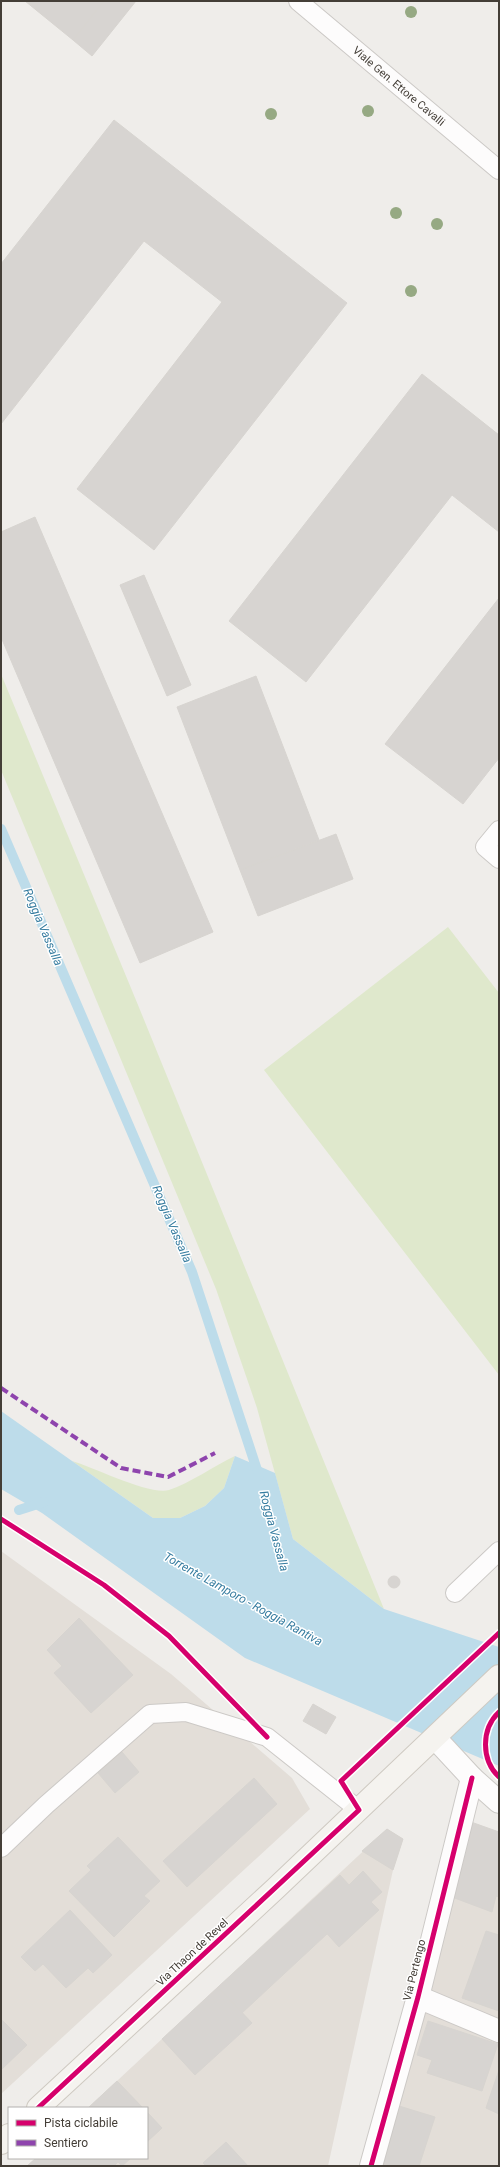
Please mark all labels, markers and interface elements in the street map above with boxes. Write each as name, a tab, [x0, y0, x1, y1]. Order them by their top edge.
street label: Viale Gen. Ettore Cavalli	[350, 44, 447, 129]
water label: Roggia Vassalla	[20, 886, 66, 968]
water label: Roggia Vassalla	[149, 1183, 195, 1265]
water label: Roggia Vassalla	[257, 1489, 291, 1573]
water label: Torrente Lamporo - Roggia Rantiva	[161, 1549, 325, 1649]
street label: Via Thaon de Revel	[154, 1916, 231, 1989]
street label: Via Pertengo	[401, 1938, 428, 2002]
legend	[8, 2107, 148, 2159]
text: Pista ciclabile	[44, 2116, 118, 2130]
text: Sentiero	[44, 2136, 88, 2150]

